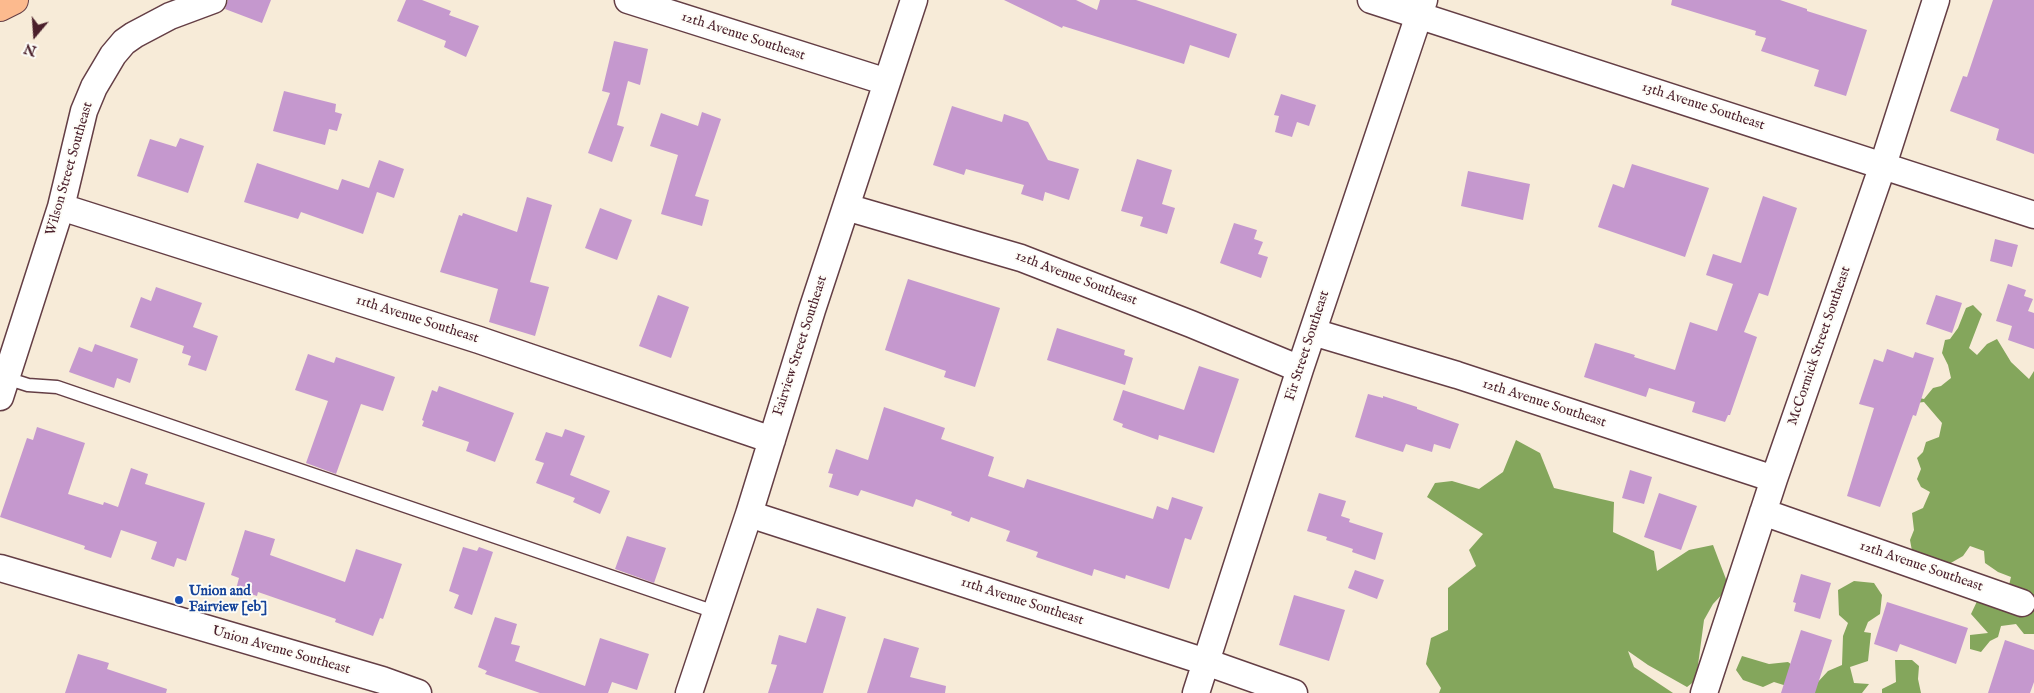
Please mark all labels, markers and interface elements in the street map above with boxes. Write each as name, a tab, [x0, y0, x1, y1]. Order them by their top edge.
street label: 12th Avenue Southeast	[679, 9, 807, 65]
north arrow	[10, 10, 60, 60]
text: N	[22, 39, 39, 60]
street label: 13th Avenue Southeast	[1640, 79, 1766, 135]
street label: Wilson Street Southeast	[43, 100, 97, 238]
street label: 12th Avenue Southeast	[1013, 248, 1139, 310]
street label: McCormick Street Southeast	[1785, 264, 1855, 428]
street label: Fairview Street Southeast	[770, 274, 832, 418]
street label: Fir Street Southeast	[1282, 289, 1334, 403]
street label: 11th Avenue Southeast	[354, 292, 480, 348]
street label: 12th Avenue Southeast	[1480, 376, 1608, 432]
street label: 12th Avenue Southeast	[1857, 538, 1985, 596]
street label: 11th Avenue Southeast	[959, 574, 1085, 630]
place label: Union and Fairview [eb]	[189, 584, 267, 616]
marker: Union and Fairview [eb]	[173, 594, 185, 606]
street label: Union Avenue Southeast	[210, 623, 352, 679]

